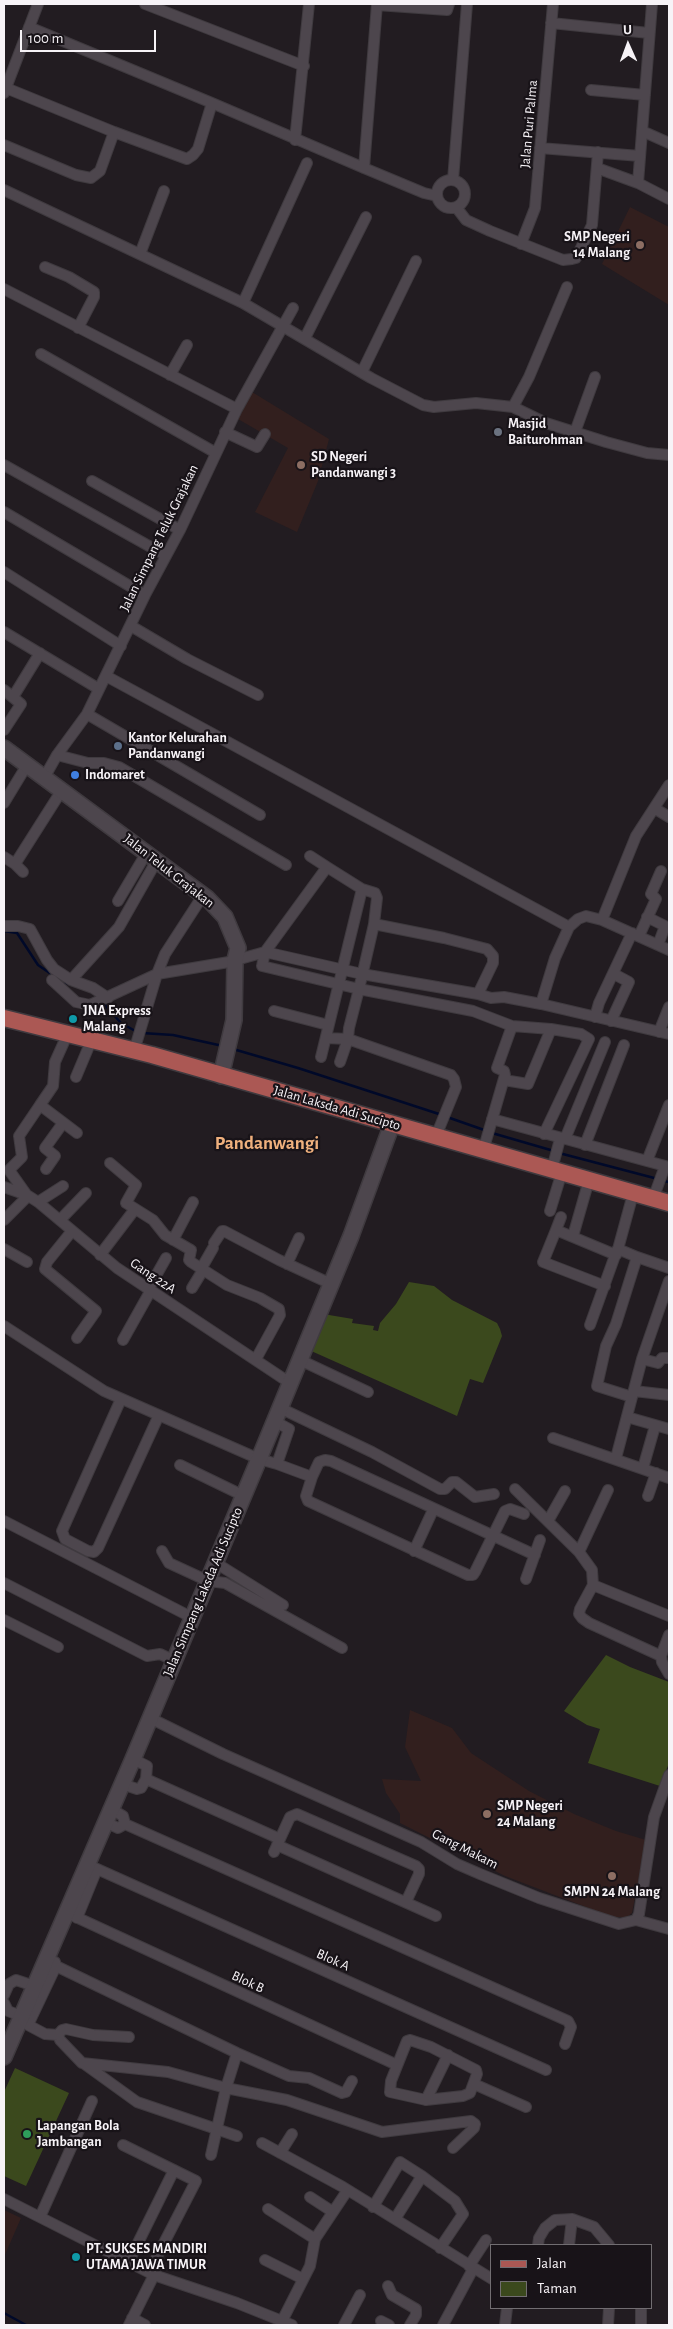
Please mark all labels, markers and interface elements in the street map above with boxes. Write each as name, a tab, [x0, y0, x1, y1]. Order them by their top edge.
scale bar	[22, 20, 159, 52]
north arrow	[603, 20, 653, 70]
text: U	[623, 23, 632, 37]
text: 100 m	[28, 31, 63, 46]
street label: Jalan Puri Palma	[517, 79, 541, 169]
place label: SMP Negeri 14 Malang	[564, 229, 630, 262]
marker: SMP Negeri 14 Malang	[634, 239, 646, 251]
place label: Masjid Baiturohman	[508, 416, 583, 448]
marker: Masjid Baiturohman	[492, 426, 504, 438]
place label: SD Negeri Pandanwangi 3	[311, 449, 396, 482]
marker: SD Negeri Pandanwangi 3	[295, 459, 307, 471]
street label: Jalan Simpang Teluk Grajakan	[116, 462, 202, 614]
place label: Kantor Kelurahan Pandanwangi	[128, 730, 227, 762]
marker: Kantor Kelurahan Pandanwangi	[112, 740, 124, 752]
place label: Indomaret	[85, 767, 145, 783]
marker: Indomaret	[69, 769, 81, 781]
street label: Jalan Teluk Grajakan	[120, 830, 218, 912]
place label: JNA Express Malang	[83, 1003, 151, 1036]
marker: JNA Express Malang	[67, 1013, 79, 1025]
street label: Jalan Laksda Adi Sucipto	[272, 1082, 402, 1134]
district label: Pandanwangi	[215, 1132, 319, 1154]
street label: Gang 22A	[127, 1255, 179, 1297]
street label: Jalan Simpang Laksda Adi Sucipto	[160, 1505, 246, 1679]
place label: SMP Negeri 24 Malang	[497, 1798, 563, 1830]
marker: SMP Negeri 24 Malang	[481, 1808, 493, 1820]
street label: Gang Makam	[429, 1825, 501, 1873]
marker: SMPN 24 Malang	[606, 1870, 618, 1882]
place label: SMPN 24 Malang	[564, 1884, 660, 1900]
street label: Blok A	[314, 1945, 352, 1975]
street label: Blok B	[229, 1967, 267, 1997]
place label: Lapangan Bola Jambangan	[37, 2118, 119, 2150]
marker: Lapangan Bola Jambangan	[21, 2128, 33, 2140]
place label: PT. SUKSES MANDIRI UTAMA JAWA TIMUR	[86, 2241, 207, 2274]
legend	[490, 2244, 653, 2309]
marker: PT. SUKSES MANDIRI UTAMA JAWA TIMUR	[70, 2251, 82, 2263]
text: Jalan	[537, 2256, 567, 2271]
text: Taman	[537, 2281, 577, 2296]

